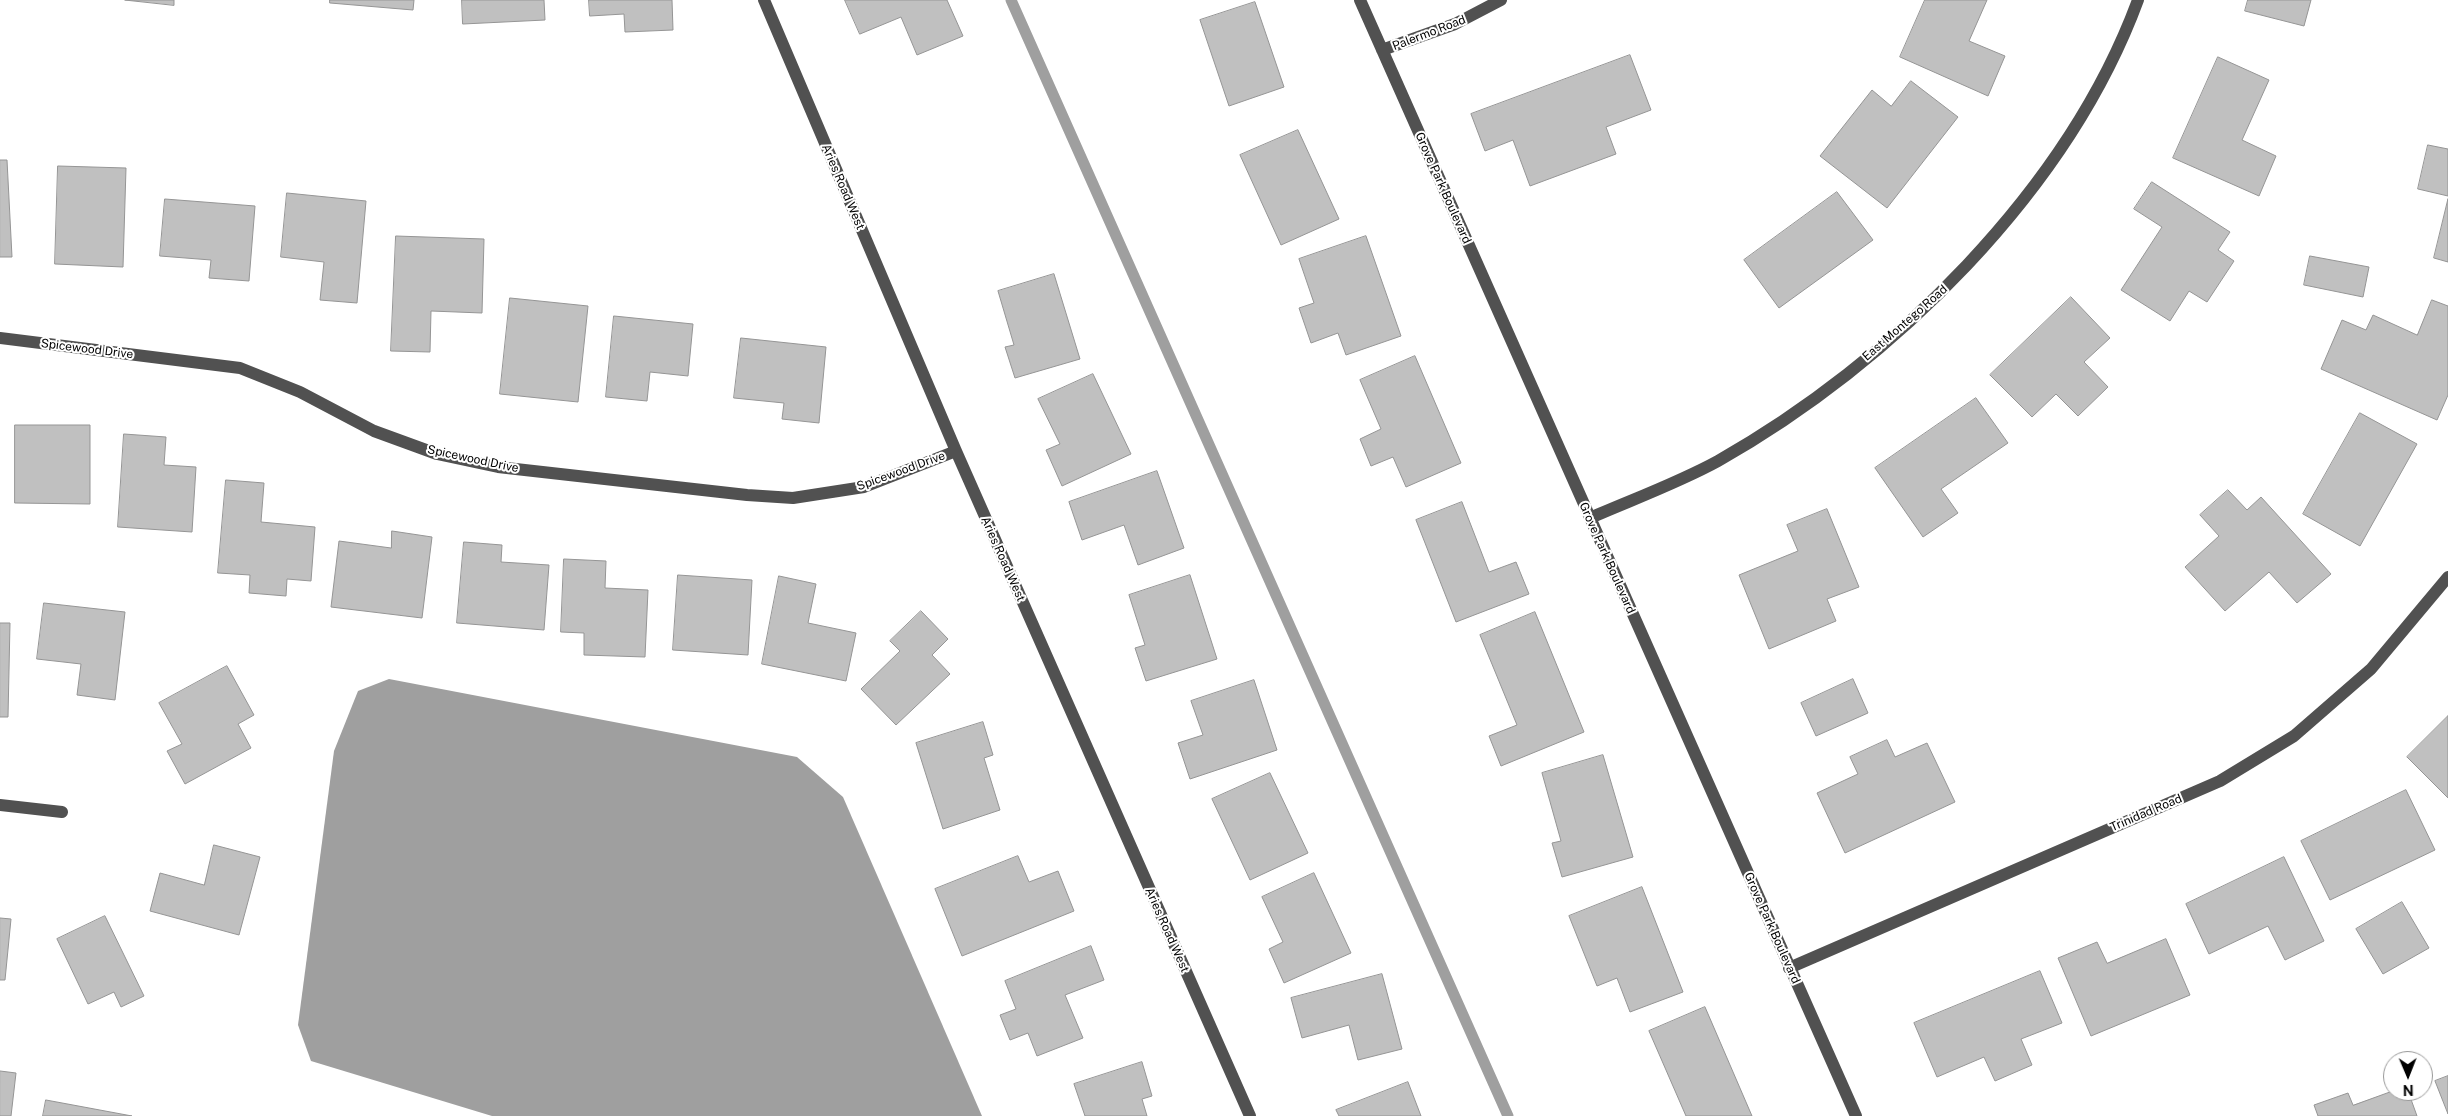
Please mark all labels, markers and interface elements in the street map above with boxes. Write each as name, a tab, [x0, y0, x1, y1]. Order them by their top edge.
street label: Palermo Road	[1390, 12, 1468, 54]
street label: Grove Park Boulevard	[1412, 130, 1474, 246]
street label: Aries Road West	[818, 142, 868, 232]
street label: East Montego Road	[1859, 282, 1951, 364]
street label: Spicewood Drive	[40, 336, 134, 362]
street label: Spicewood Drive	[426, 442, 520, 476]
street label: Spicewood Drive	[855, 448, 947, 494]
street label: Grove Park Boulevard	[1576, 500, 1638, 616]
street label: Aries Road West	[978, 514, 1028, 604]
street label: Trinidad Road	[2108, 791, 2184, 835]
street label: Grove Park Boulevard	[1741, 870, 1803, 986]
street label: Aries Road West	[1142, 885, 1192, 975]
north arrow	[2383, 1051, 2433, 1101]
text: N	[2403, 1082, 2414, 1098]

